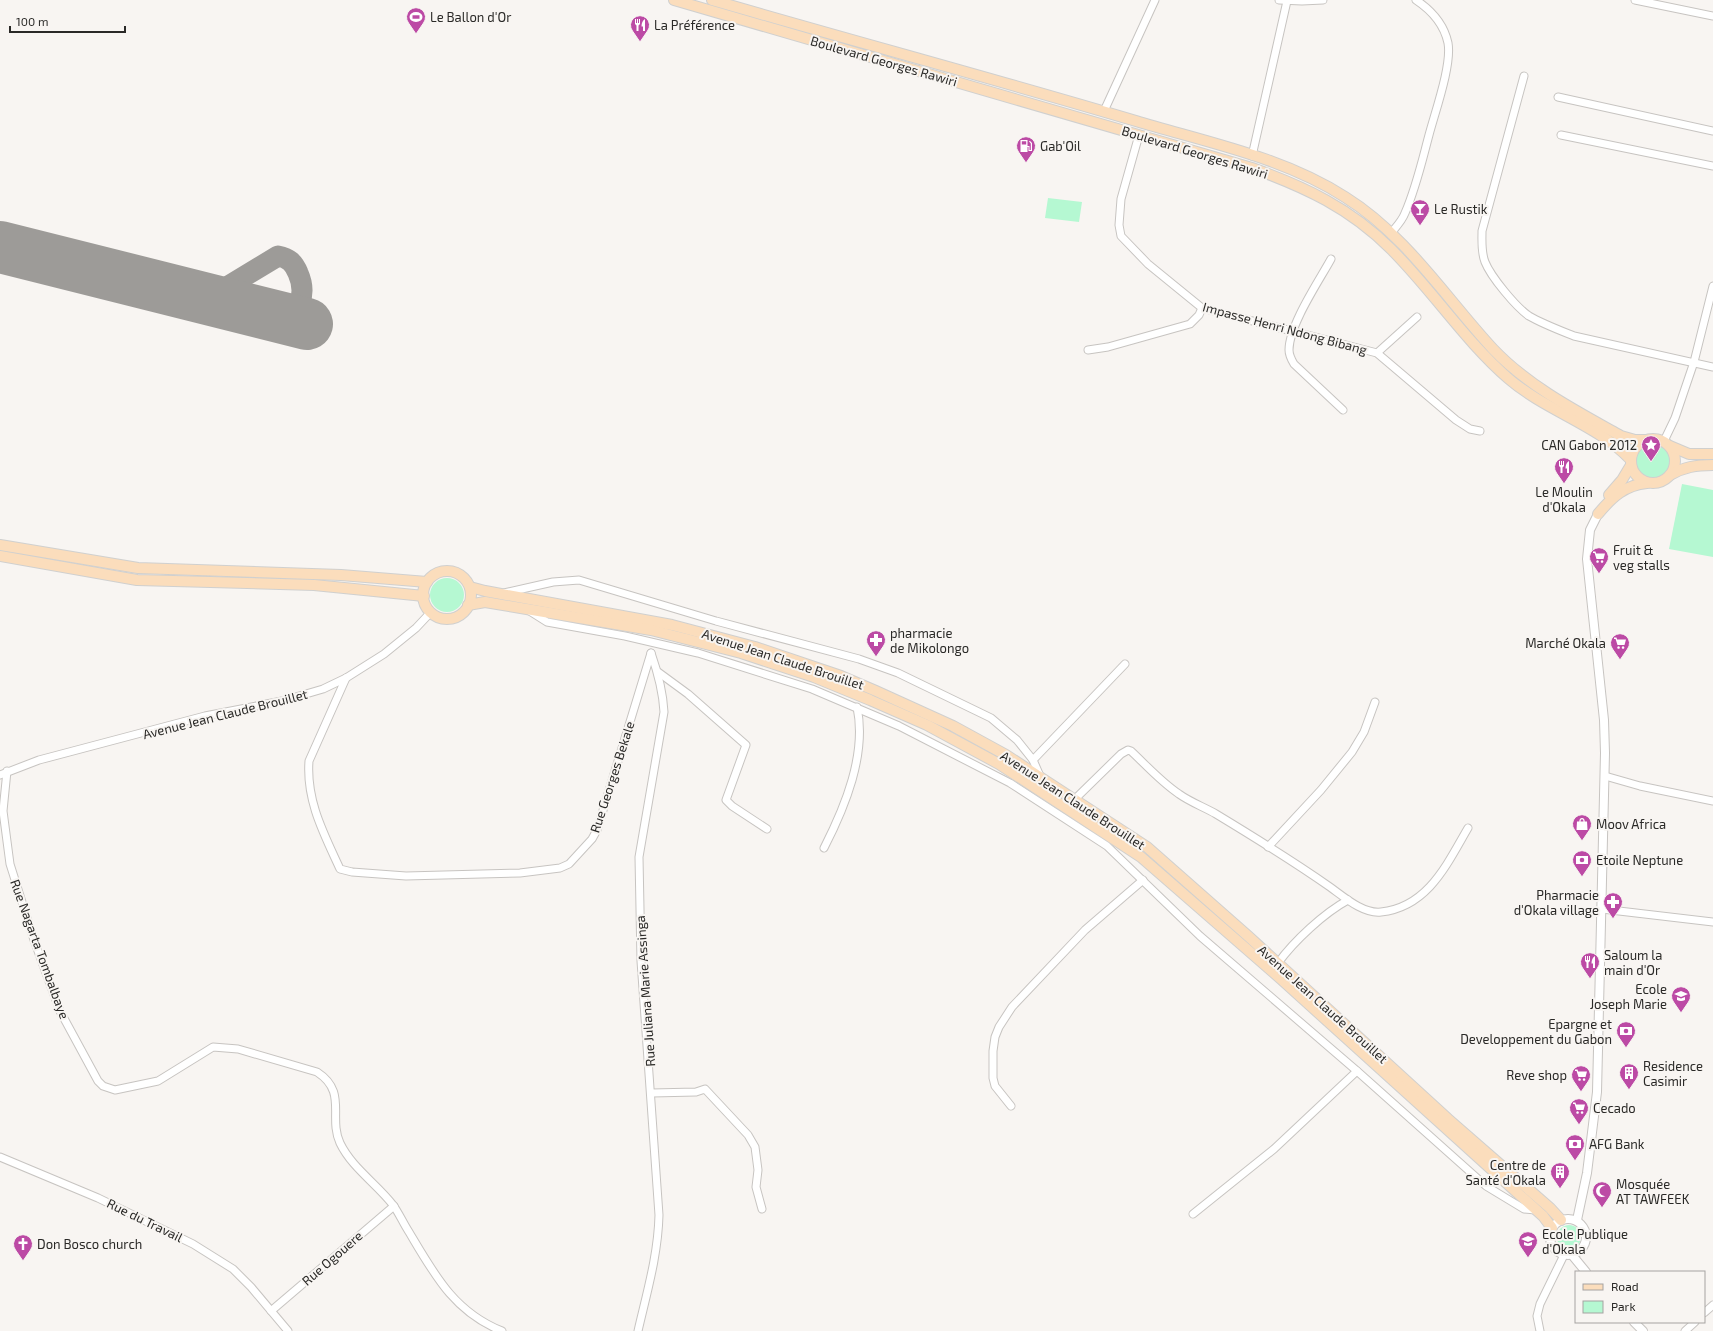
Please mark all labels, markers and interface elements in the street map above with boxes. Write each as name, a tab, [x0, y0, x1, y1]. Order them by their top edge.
sports icon: Le Ballon d'Or	[405, 6, 427, 34]
scale bar	[10, 8, 125, 34]
place label: Le Ballon d'Or	[430, 9, 511, 25]
text: 100 m	[16, 14, 48, 28]
restaurant icon: La Préférence	[629, 14, 651, 42]
place label: La Préférence	[654, 17, 735, 33]
street label: Boulevard Georges Rawiri	[809, 32, 959, 90]
street label: Boulevard Georges Rawiri	[1120, 122, 1270, 182]
fuel station icon: Gab'Oil	[1015, 135, 1037, 163]
place label: Gab'Oil	[1040, 138, 1081, 154]
bar icon: Le Rustik	[1409, 198, 1431, 226]
place label: Le Rustik	[1434, 201, 1488, 217]
street label: Impasse Henri Ndong Bibang	[1201, 298, 1369, 358]
place icon: CAN Gabon 2012	[1640, 434, 1662, 462]
place label: CAN Gabon 2012	[1541, 437, 1637, 453]
restaurant icon: Le Moulin d'Okala	[1553, 456, 1575, 484]
place label: Le Moulin d'Okala	[1535, 484, 1593, 515]
place label: Fruit & veg stalls	[1613, 542, 1670, 573]
supermarket icon: Fruit & veg stalls	[1588, 546, 1610, 574]
street label: Avenue Jean Claude Brouillet	[700, 625, 866, 693]
place label: pharmacie de Mikolongo	[890, 625, 969, 656]
pharmacy icon: pharmacie de Mikolongo	[865, 629, 887, 657]
supermarket icon: Marché Okala	[1609, 632, 1631, 660]
place label: Marché Okala	[1525, 635, 1606, 651]
street label: Avenue Jean Claude Brouillet	[141, 686, 309, 742]
street label: Rue Georges Bekale	[586, 719, 638, 835]
street label: Avenue Jean Claude Brouillet	[998, 747, 1148, 853]
shop icon: Moov Africa	[1571, 813, 1593, 841]
place label: Moov Africa	[1596, 816, 1666, 832]
bank icon: Etoile Neptune	[1571, 849, 1593, 877]
place label: Etoile Neptune	[1596, 852, 1683, 868]
street label: Rue Nagarta Tombalbaye	[7, 877, 73, 1021]
place label: Pharmacie d'Okala village	[1514, 887, 1599, 918]
pharmacy icon: Pharmacie d'Okala village	[1602, 891, 1624, 919]
street label: Rue Juliana Marie Assinga	[632, 915, 658, 1067]
street label: Avenue Jean Claude Brouillet	[1255, 941, 1391, 1067]
place label: Saloum la main d'Or	[1604, 947, 1662, 978]
restaurant icon: Saloum la main d'Or	[1579, 951, 1601, 979]
place label: Ecole Joseph Marie	[1590, 981, 1667, 1012]
school or university icon: Ecole Joseph Marie	[1670, 985, 1692, 1013]
place label: Epargne et Developpement du Gabon	[1460, 1016, 1612, 1047]
bank icon: Epargne et Developpement du Gabon	[1615, 1020, 1637, 1048]
place label: Residence Casimir	[1643, 1058, 1703, 1089]
building icon: Residence Casimir	[1618, 1062, 1640, 1090]
supermarket icon: Reve shop	[1570, 1064, 1592, 1092]
place label: Reve shop	[1506, 1067, 1567, 1083]
supermarket icon: Cecado	[1568, 1097, 1590, 1125]
place label: Cecado	[1593, 1100, 1636, 1116]
bank icon: AFG Bank	[1564, 1133, 1586, 1161]
place label: AFG Bank	[1589, 1136, 1645, 1152]
place label: Centre de Santé d'Okala	[1466, 1157, 1546, 1188]
building icon: Centre de Santé d'Okala	[1549, 1161, 1571, 1189]
place label: Mosquée AT TAWFEEK	[1616, 1176, 1690, 1207]
mosque icon: Mosquée AT TAWFEEK	[1591, 1180, 1613, 1208]
street label: Rue du Travail	[104, 1195, 186, 1245]
place label: Ecole Publique d'Okala	[1542, 1226, 1628, 1257]
street label: Rue Ogouere	[298, 1227, 366, 1289]
school or university icon: Ecole Publique d'Okala	[1517, 1230, 1539, 1258]
church icon: Don Bosco church	[12, 1233, 34, 1261]
place label: Don Bosco church	[37, 1236, 142, 1252]
legend	[1575, 1271, 1705, 1323]
text: Road	[1611, 1279, 1639, 1293]
text: Park	[1611, 1299, 1636, 1313]

